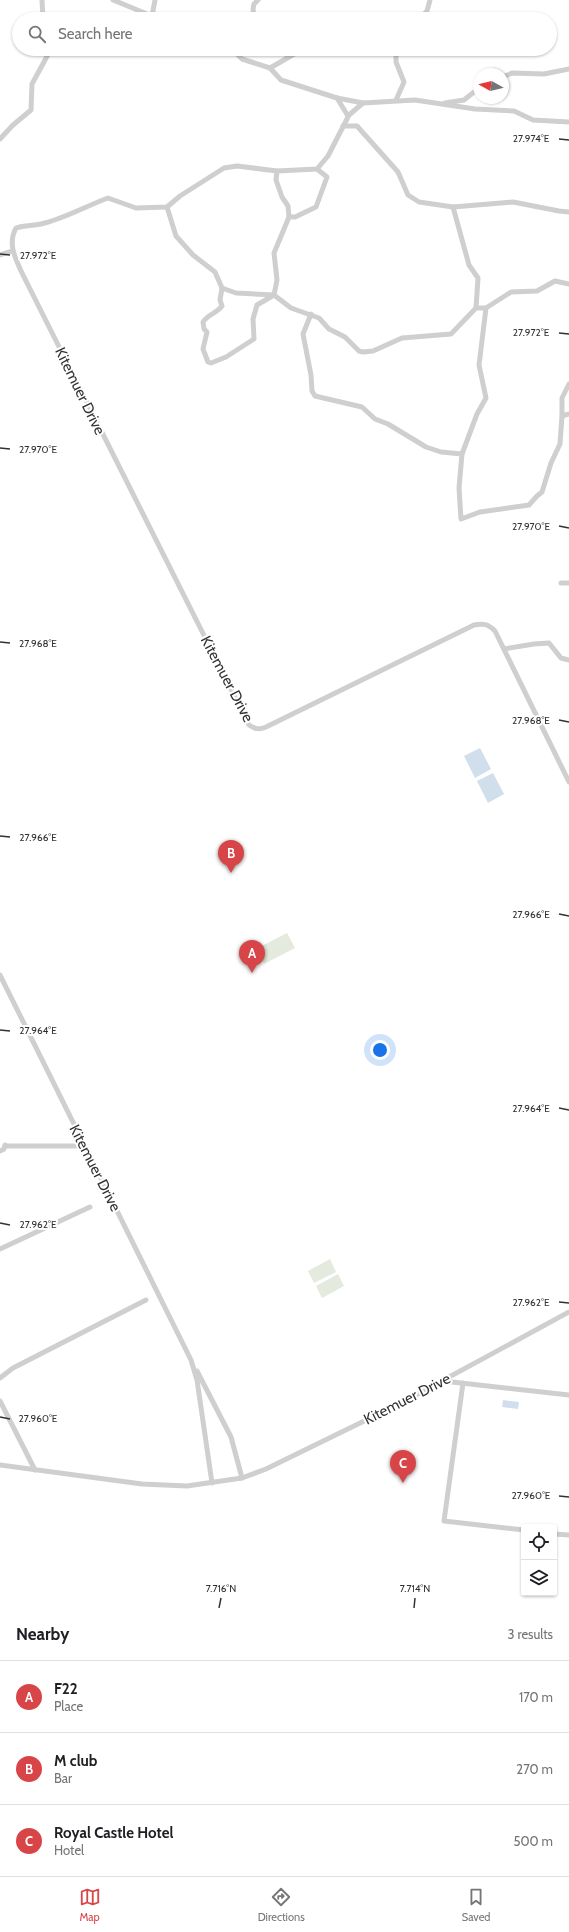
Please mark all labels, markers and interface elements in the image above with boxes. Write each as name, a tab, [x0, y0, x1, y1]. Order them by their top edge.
search box	[12, 12, 557, 56]
icon: search	[26, 23, 48, 45]
text: Search here	[58, 25, 133, 43]
north arrow	[473, 68, 509, 104]
text: 27.974°E	[513, 132, 550, 145]
text: 27.972°E	[20, 249, 57, 262]
text: 27.972°E	[513, 326, 550, 339]
street label: Kitemuer Drive	[51, 344, 109, 438]
text: 27.970°E	[19, 443, 57, 456]
text: 27.970°E	[512, 520, 550, 533]
street label: Kitemuer Drive	[197, 633, 257, 726]
text: 27.968°E	[19, 637, 57, 650]
text: 27.968°E	[512, 714, 550, 727]
text: 27.966°E	[19, 831, 57, 844]
pin: B	[218, 840, 244, 873]
text: 27.966°E	[512, 908, 550, 921]
pin: A	[239, 940, 265, 973]
text: 27.964°E	[19, 1024, 57, 1037]
your location	[370, 1040, 390, 1060]
text: 27.964°E	[512, 1102, 550, 1115]
street label: Kitemuer Drive	[65, 1122, 125, 1215]
text: 27.962°E	[19, 1218, 57, 1231]
text: 27.962°E	[512, 1296, 550, 1309]
street label: Kitemuer Drive	[361, 1369, 454, 1429]
text: 27.960°E	[19, 1412, 58, 1425]
pin: C	[390, 1450, 416, 1483]
text: 27.960°E	[512, 1489, 551, 1502]
map controls	[521, 1524, 557, 1596]
button: locate	[521, 1524, 557, 1560]
button: layers	[521, 1560, 557, 1596]
text: 7.716°N	[206, 1582, 236, 1595]
text: 7.714°N	[400, 1582, 430, 1595]
text: Nearby	[16, 1624, 69, 1644]
text: 3 results	[507, 1626, 553, 1642]
text: F22	[54, 1680, 78, 1698]
text: A	[25, 1689, 33, 1705]
text: 170 m	[519, 1689, 553, 1705]
text: Place	[54, 1698, 83, 1714]
text: M club	[54, 1752, 97, 1770]
text: B	[25, 1761, 33, 1777]
text: 270 m	[516, 1761, 553, 1777]
text: Bar	[54, 1770, 72, 1786]
text: Royal Castle Hotel	[54, 1824, 173, 1842]
text: C	[25, 1833, 33, 1849]
text: 500 m	[513, 1833, 553, 1849]
text: Hotel	[54, 1842, 84, 1858]
tab: Map	[79, 1886, 101, 1924]
tab: Directions	[258, 1886, 305, 1924]
tab: Saved	[462, 1886, 490, 1924]

